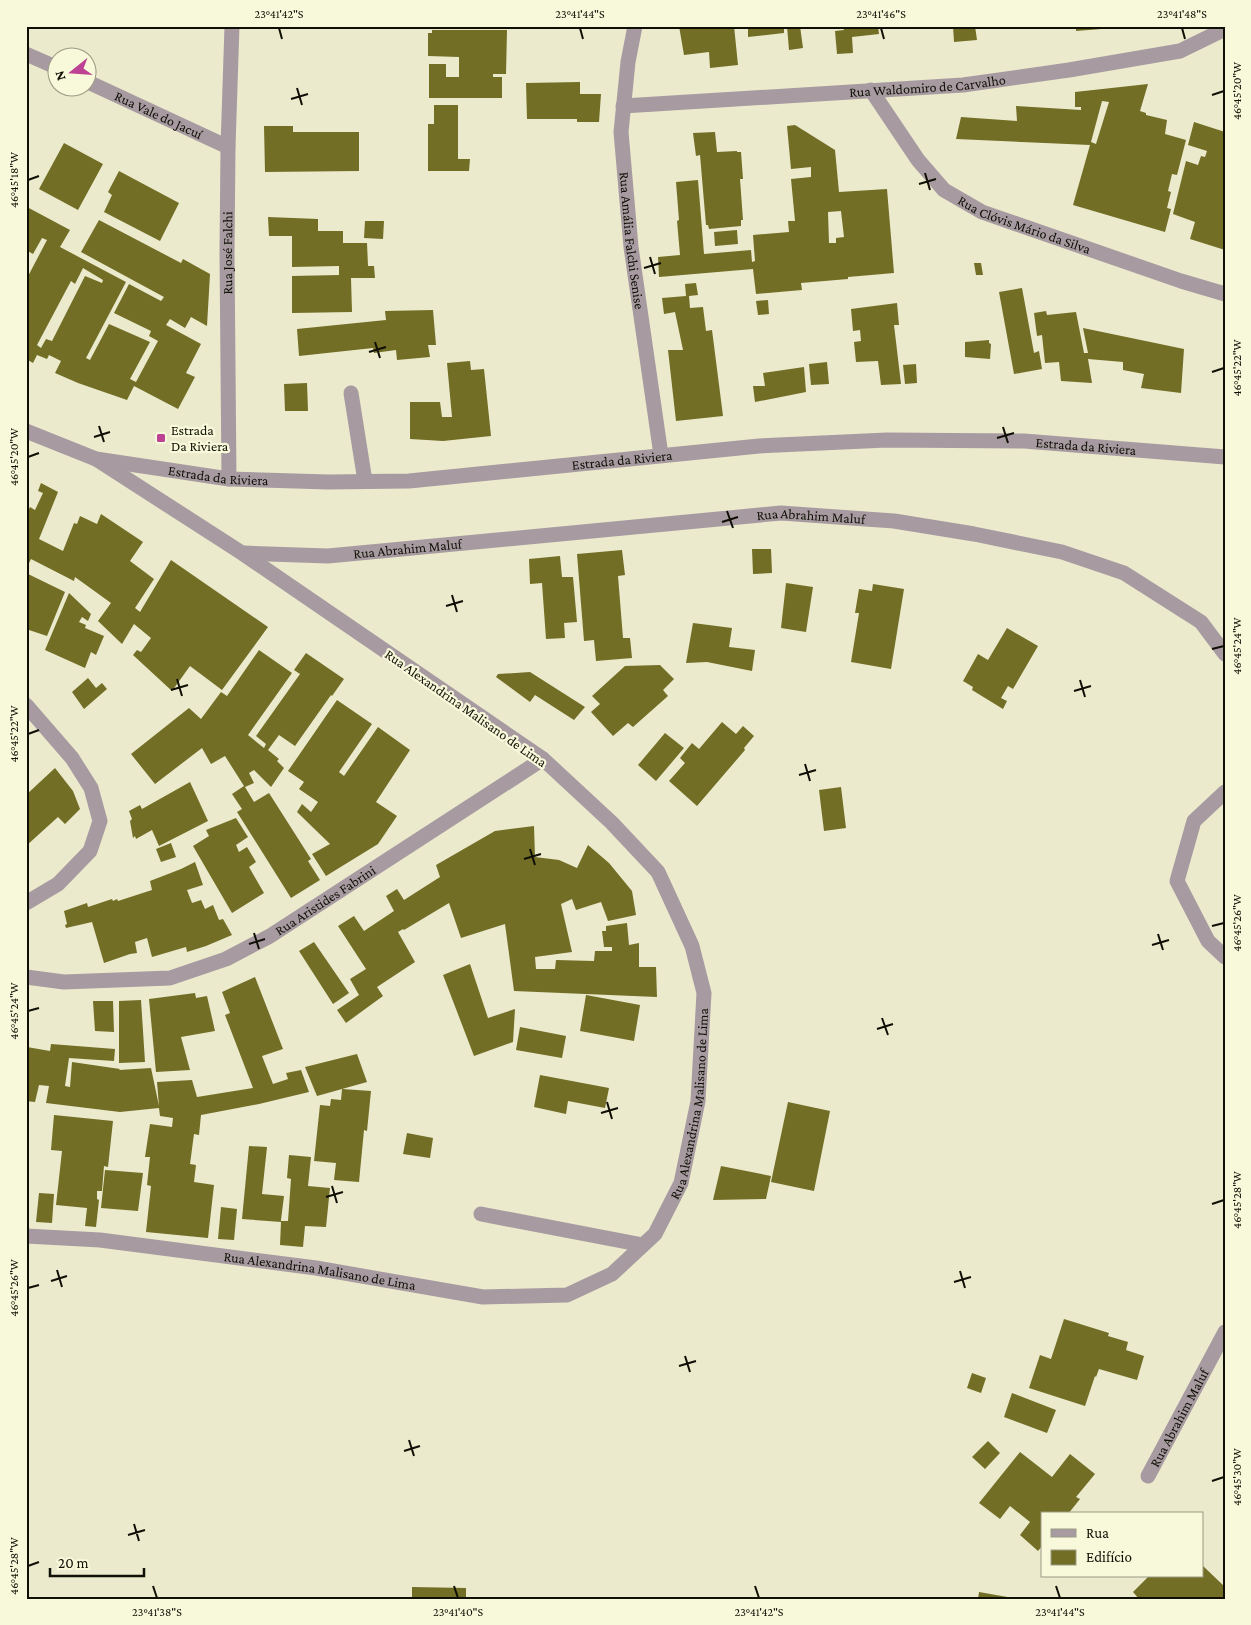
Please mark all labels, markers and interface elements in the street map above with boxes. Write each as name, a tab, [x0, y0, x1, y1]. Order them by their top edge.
text: 23°41'42"S	[255, 7, 304, 21]
text: 23°41'44"S	[555, 7, 605, 21]
text: 23°41'46"S	[856, 7, 906, 21]
text: 23°41'48"S	[1157, 7, 1207, 21]
north arrow	[48, 48, 98, 98]
text: 46°45'20"W	[1230, 62, 1244, 120]
text: N	[50, 68, 69, 83]
street label: Rua Waldomiro de Carvalho	[849, 71, 1007, 100]
street label: Rua Vale do Jacuí	[112, 88, 205, 142]
text: 46°45'18"W	[7, 152, 21, 208]
street label: Rua Amália Falchi Senise	[616, 171, 648, 310]
street label: Rua Clóvis Mário da Silva	[955, 192, 1093, 257]
street label: Rua José Falchi	[219, 211, 235, 295]
text: 46°45'22"W	[1230, 339, 1244, 397]
place label: Estrada Da Riviera	[171, 422, 229, 454]
text: 46°45'20"W	[7, 428, 21, 486]
marker: Estrada Da Riviera	[155, 432, 167, 444]
street label: Estrada da Riviera	[1035, 434, 1137, 458]
street label: Estrada da Riviera	[571, 447, 673, 473]
street label: Estrada da Riviera	[167, 462, 269, 488]
street label: Rua Abrahim Maluf	[756, 505, 867, 527]
street label: Rua Abrahim Maluf	[353, 535, 463, 562]
text: 46°45'24"W	[1230, 617, 1244, 675]
street label: Rua Alexandrina Malisano de Lima	[382, 646, 550, 770]
text: 46°45'22"W	[7, 705, 21, 763]
street label: Rua Aristides Fabrini	[272, 862, 379, 939]
text: 46°45'26"W	[1230, 894, 1244, 952]
text: 46°45'24"W	[7, 982, 21, 1040]
street label: Rua Alexandrina Malisano de Lima	[666, 1007, 711, 1202]
text: 46°45'28"W	[1230, 1171, 1244, 1229]
street label: Rua Alexandrina Malisano de Lima	[223, 1248, 418, 1293]
text: 46°45'26"W	[7, 1259, 21, 1317]
street label: Rua Abrahim Maluf	[1146, 1365, 1212, 1470]
text: 46°45'30"W	[1230, 1448, 1244, 1506]
legend	[1041, 1512, 1204, 1578]
text: Rua	[1086, 1525, 1109, 1541]
text: 46°45'28"W	[7, 1537, 21, 1595]
scale bar	[50, 1545, 144, 1577]
text: Edifício	[1086, 1549, 1132, 1565]
text: 20 m	[58, 1555, 89, 1571]
text: 23°41'38"S	[132, 1605, 182, 1619]
text: 23°41'40"S	[433, 1605, 483, 1619]
text: 23°41'42"S	[735, 1605, 784, 1619]
text: 23°41'44"S	[1035, 1605, 1085, 1619]

